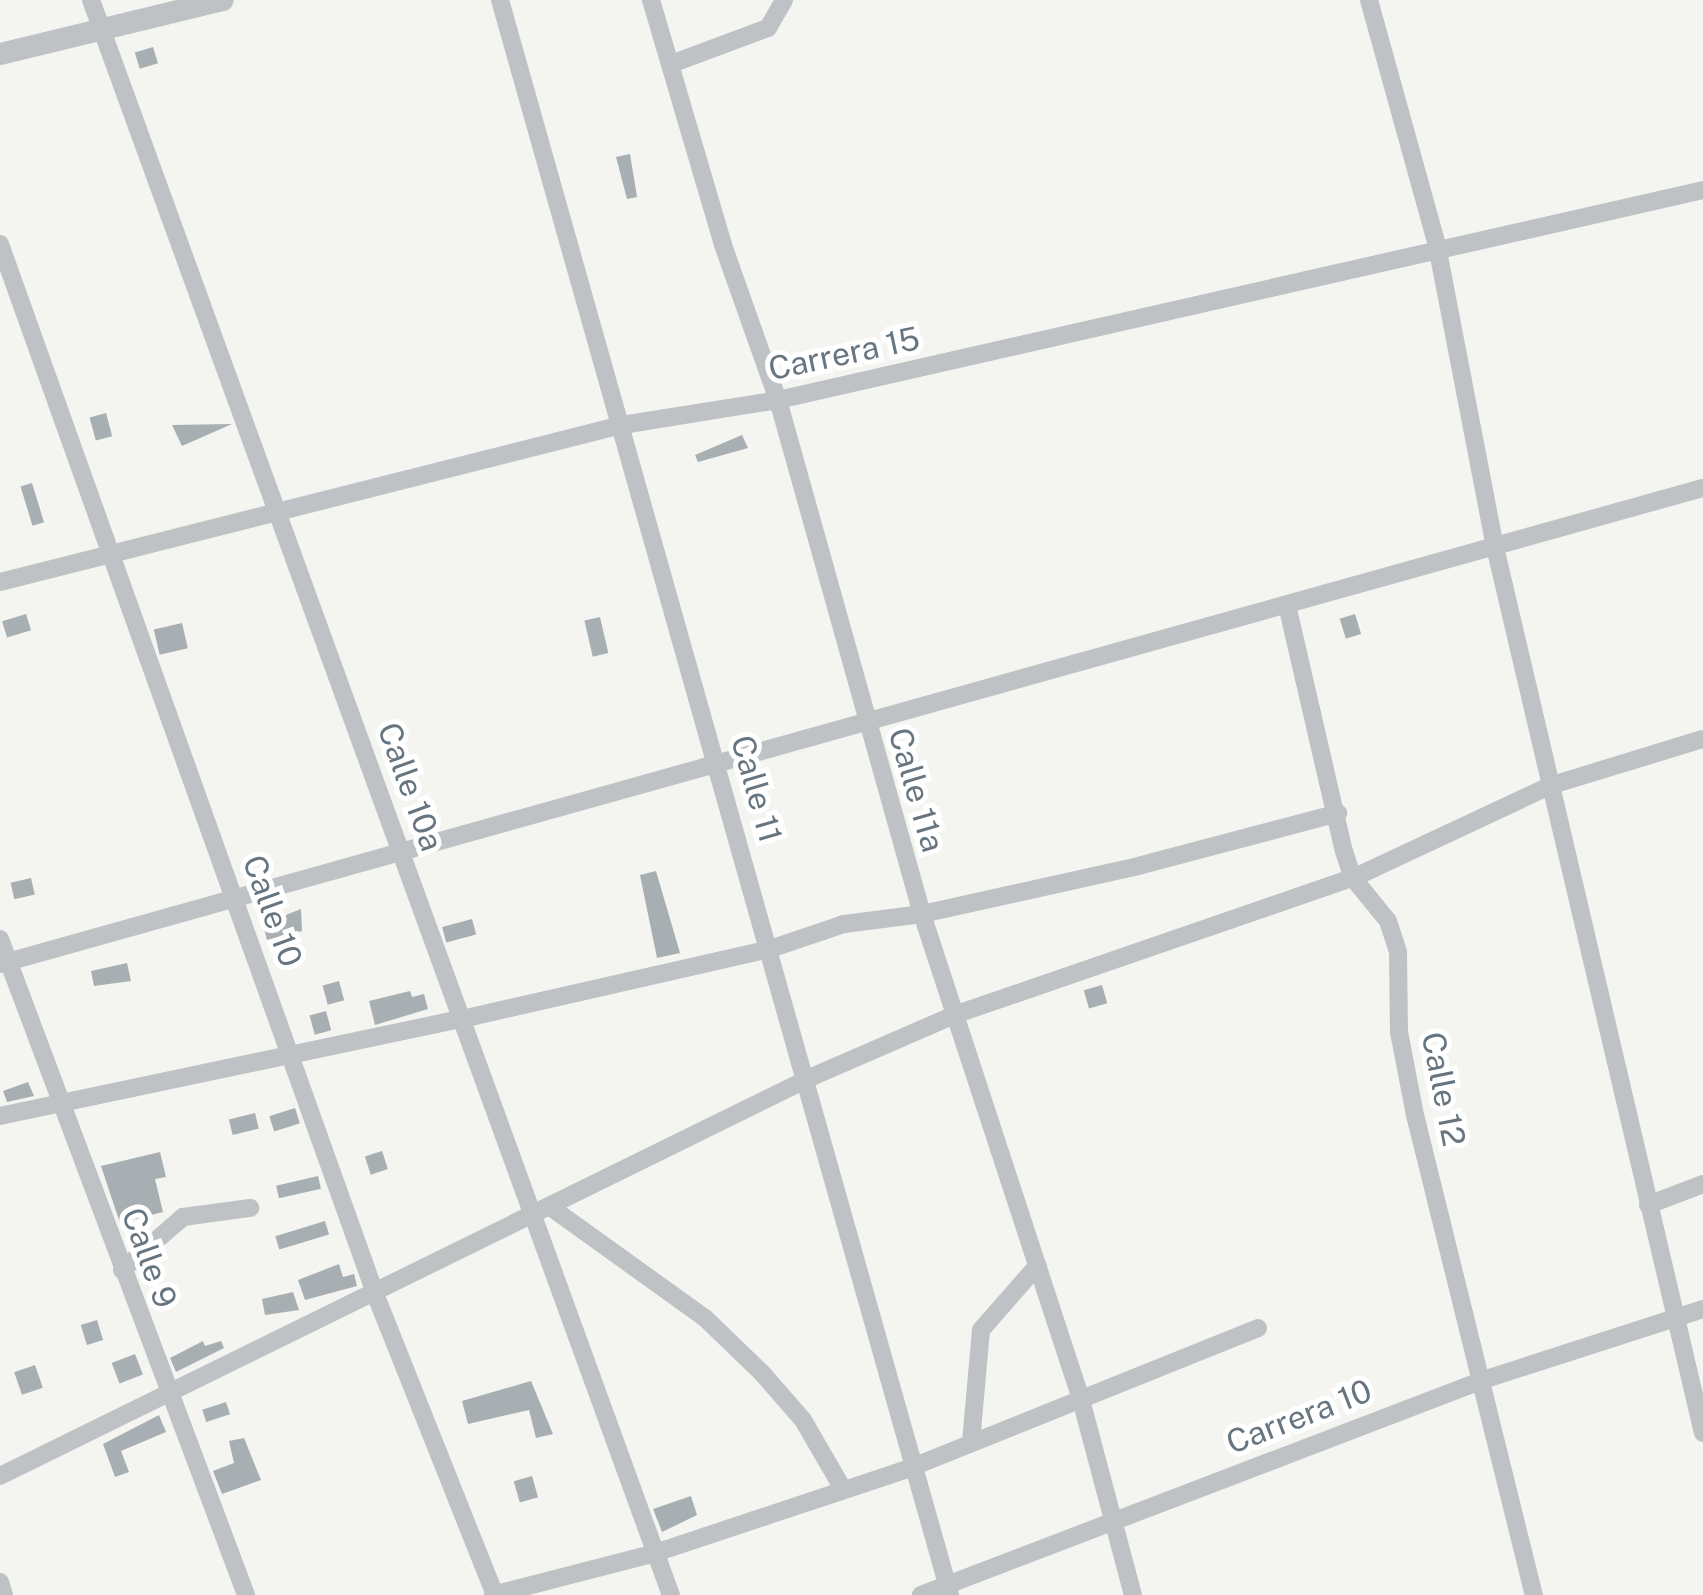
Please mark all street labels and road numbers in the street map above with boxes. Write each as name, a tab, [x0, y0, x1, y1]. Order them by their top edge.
street label: Carrera 15	[765, 319, 923, 389]
street label: Calle 10a	[369, 718, 451, 856]
street label: Calle 11a	[880, 724, 952, 856]
street label: Calle 11	[722, 731, 790, 847]
street label: Calle 10	[234, 850, 310, 972]
street label: Calle 12	[1413, 1029, 1473, 1149]
street label: Calle 9	[113, 1203, 185, 1313]
street label: Carrera 10	[1221, 1372, 1377, 1462]

